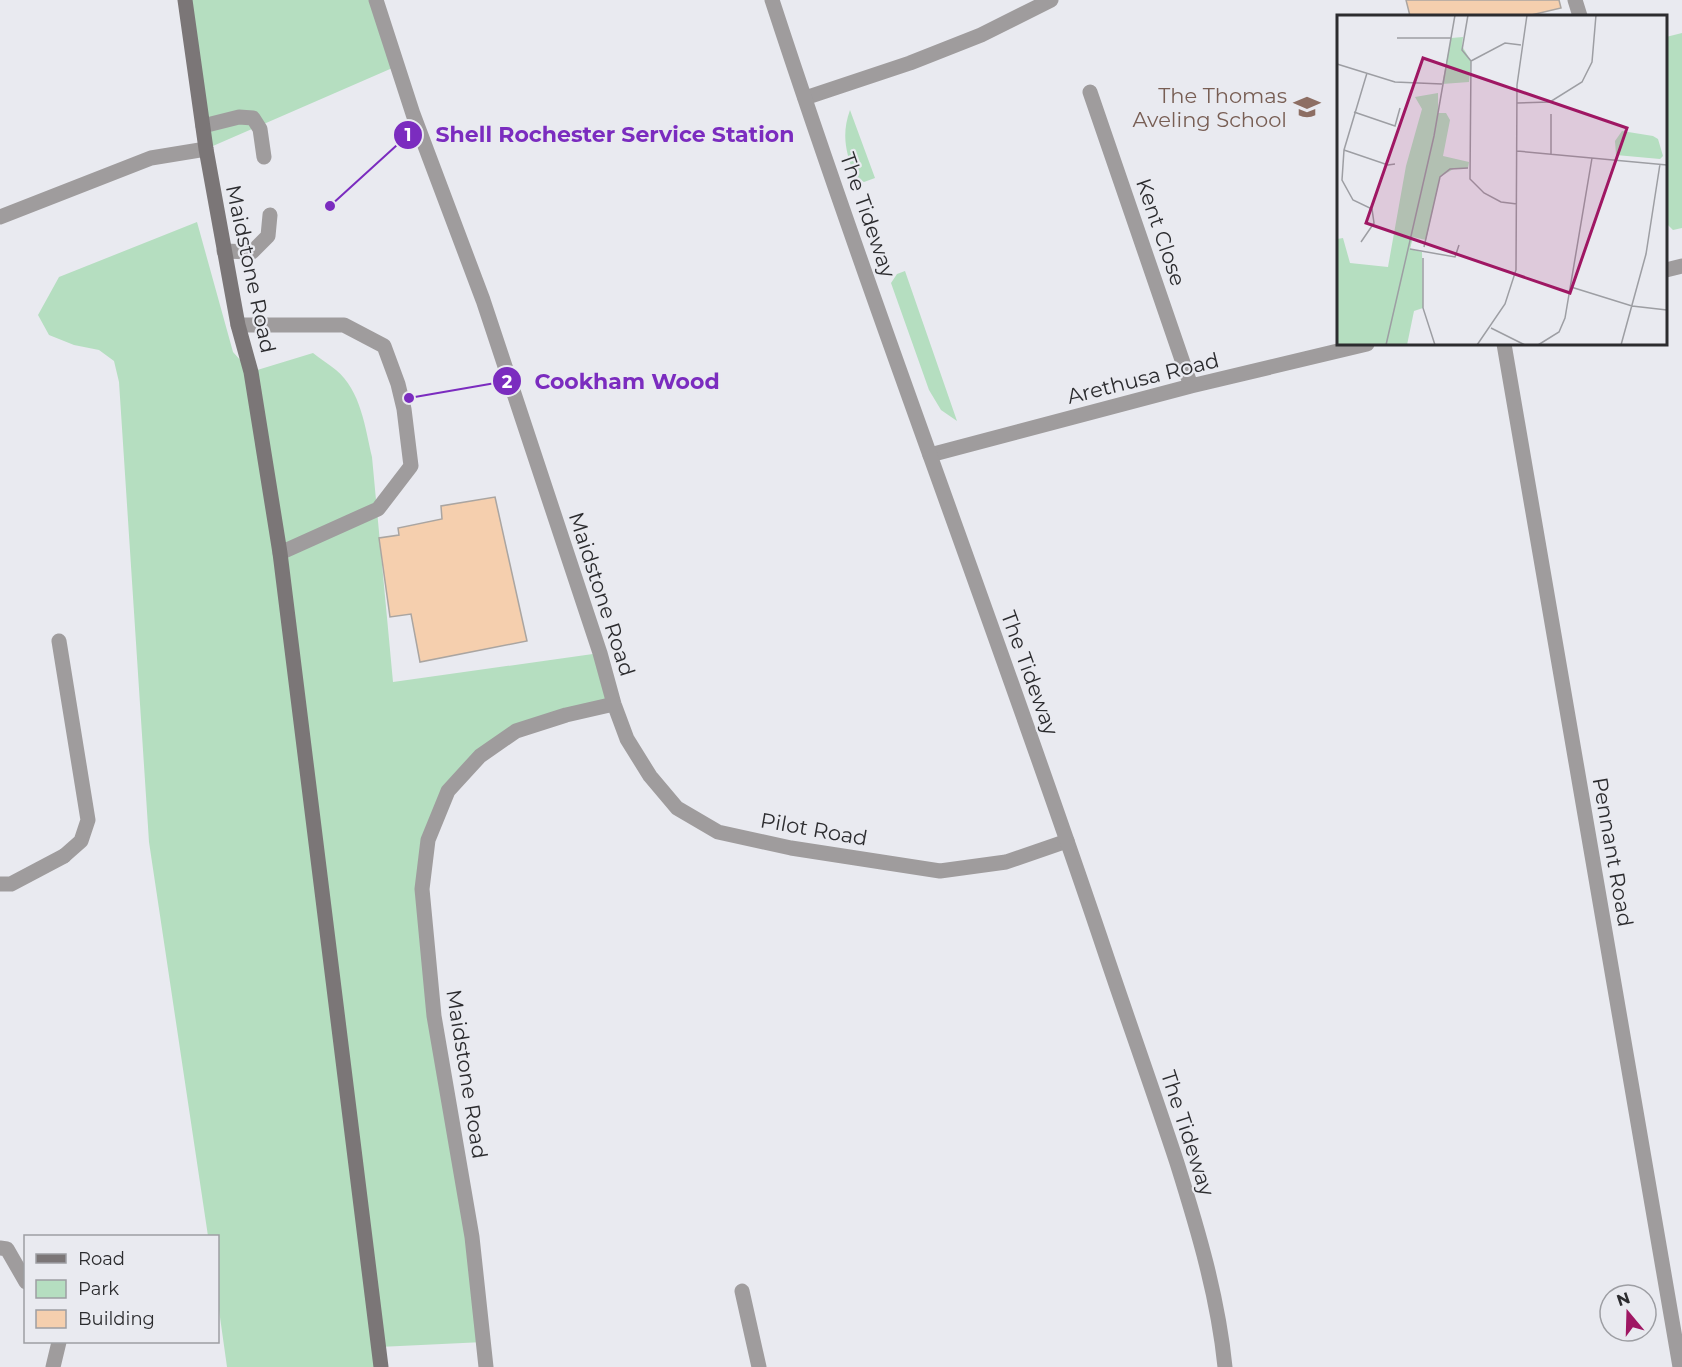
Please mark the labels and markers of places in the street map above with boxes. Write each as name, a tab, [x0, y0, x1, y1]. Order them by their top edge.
place label: The Thomas Aveling School	[1133, 83, 1287, 132]
school or university icon: The Thomas Aveling School	[1292, 92, 1322, 122]
callout: Shell Rochester Service Station	[393, 115, 806, 155]
callout: Cookham Wood	[492, 361, 732, 401]

